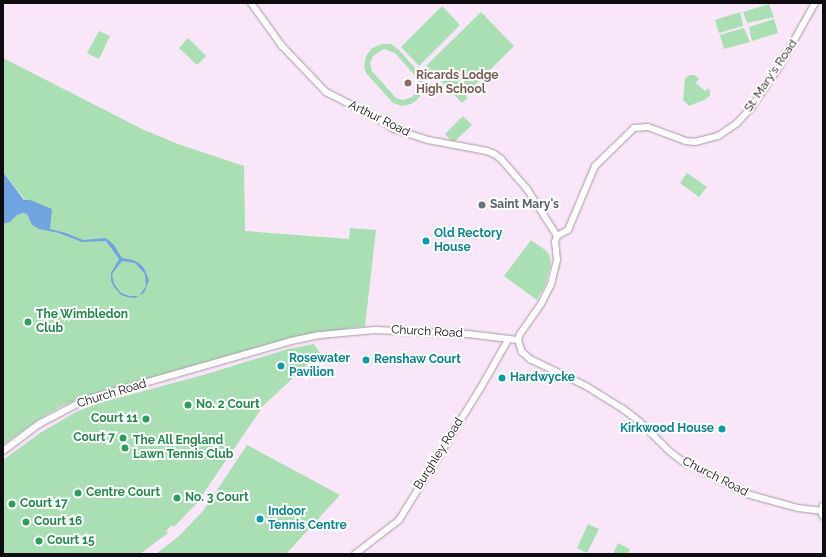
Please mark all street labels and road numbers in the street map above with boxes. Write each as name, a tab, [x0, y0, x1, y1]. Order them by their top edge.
street label: St. Mary's Road	[742, 37, 800, 115]
street label: Arthur Road	[346, 98, 412, 140]
street label: Church Road	[391, 323, 463, 341]
street label: Church Road	[76, 377, 148, 411]
street label: Burghley Road	[411, 415, 467, 493]
street label: Church Road	[680, 454, 750, 500]

